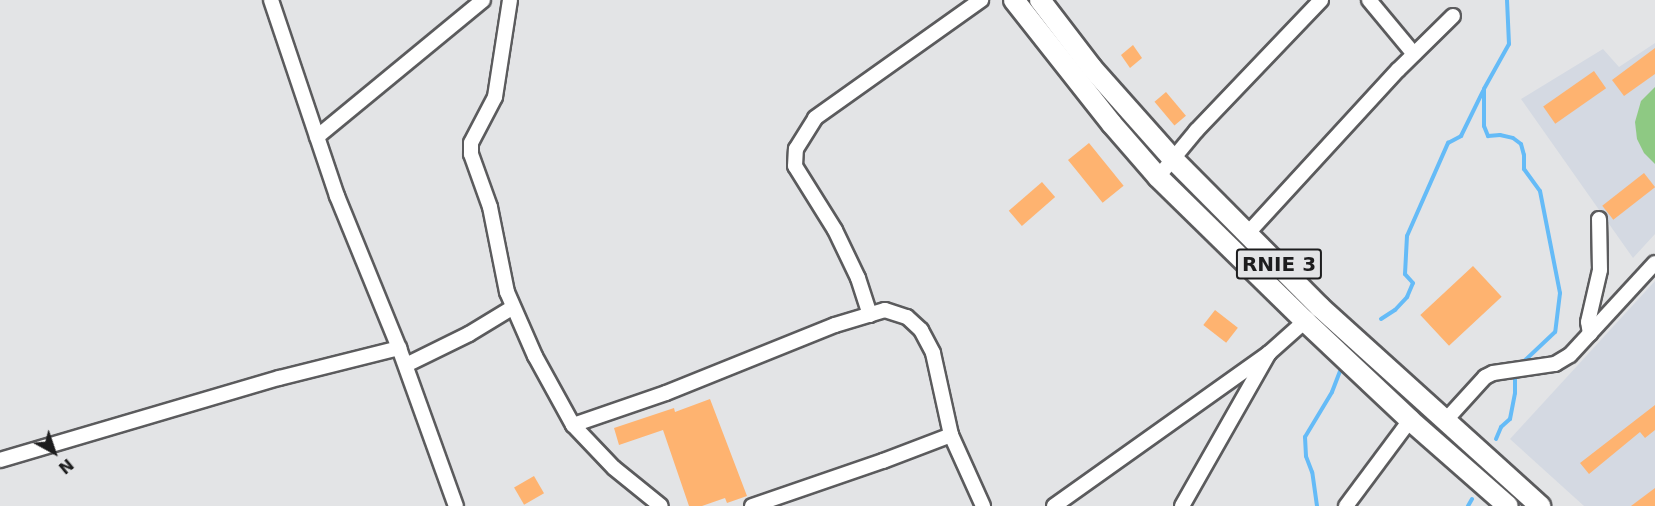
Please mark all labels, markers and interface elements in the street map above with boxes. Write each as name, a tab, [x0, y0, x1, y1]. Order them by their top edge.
road number: RNIE 3	[1236, 247, 1322, 281]
north arrow	[24, 422, 84, 482]
text: N	[55, 455, 77, 478]

